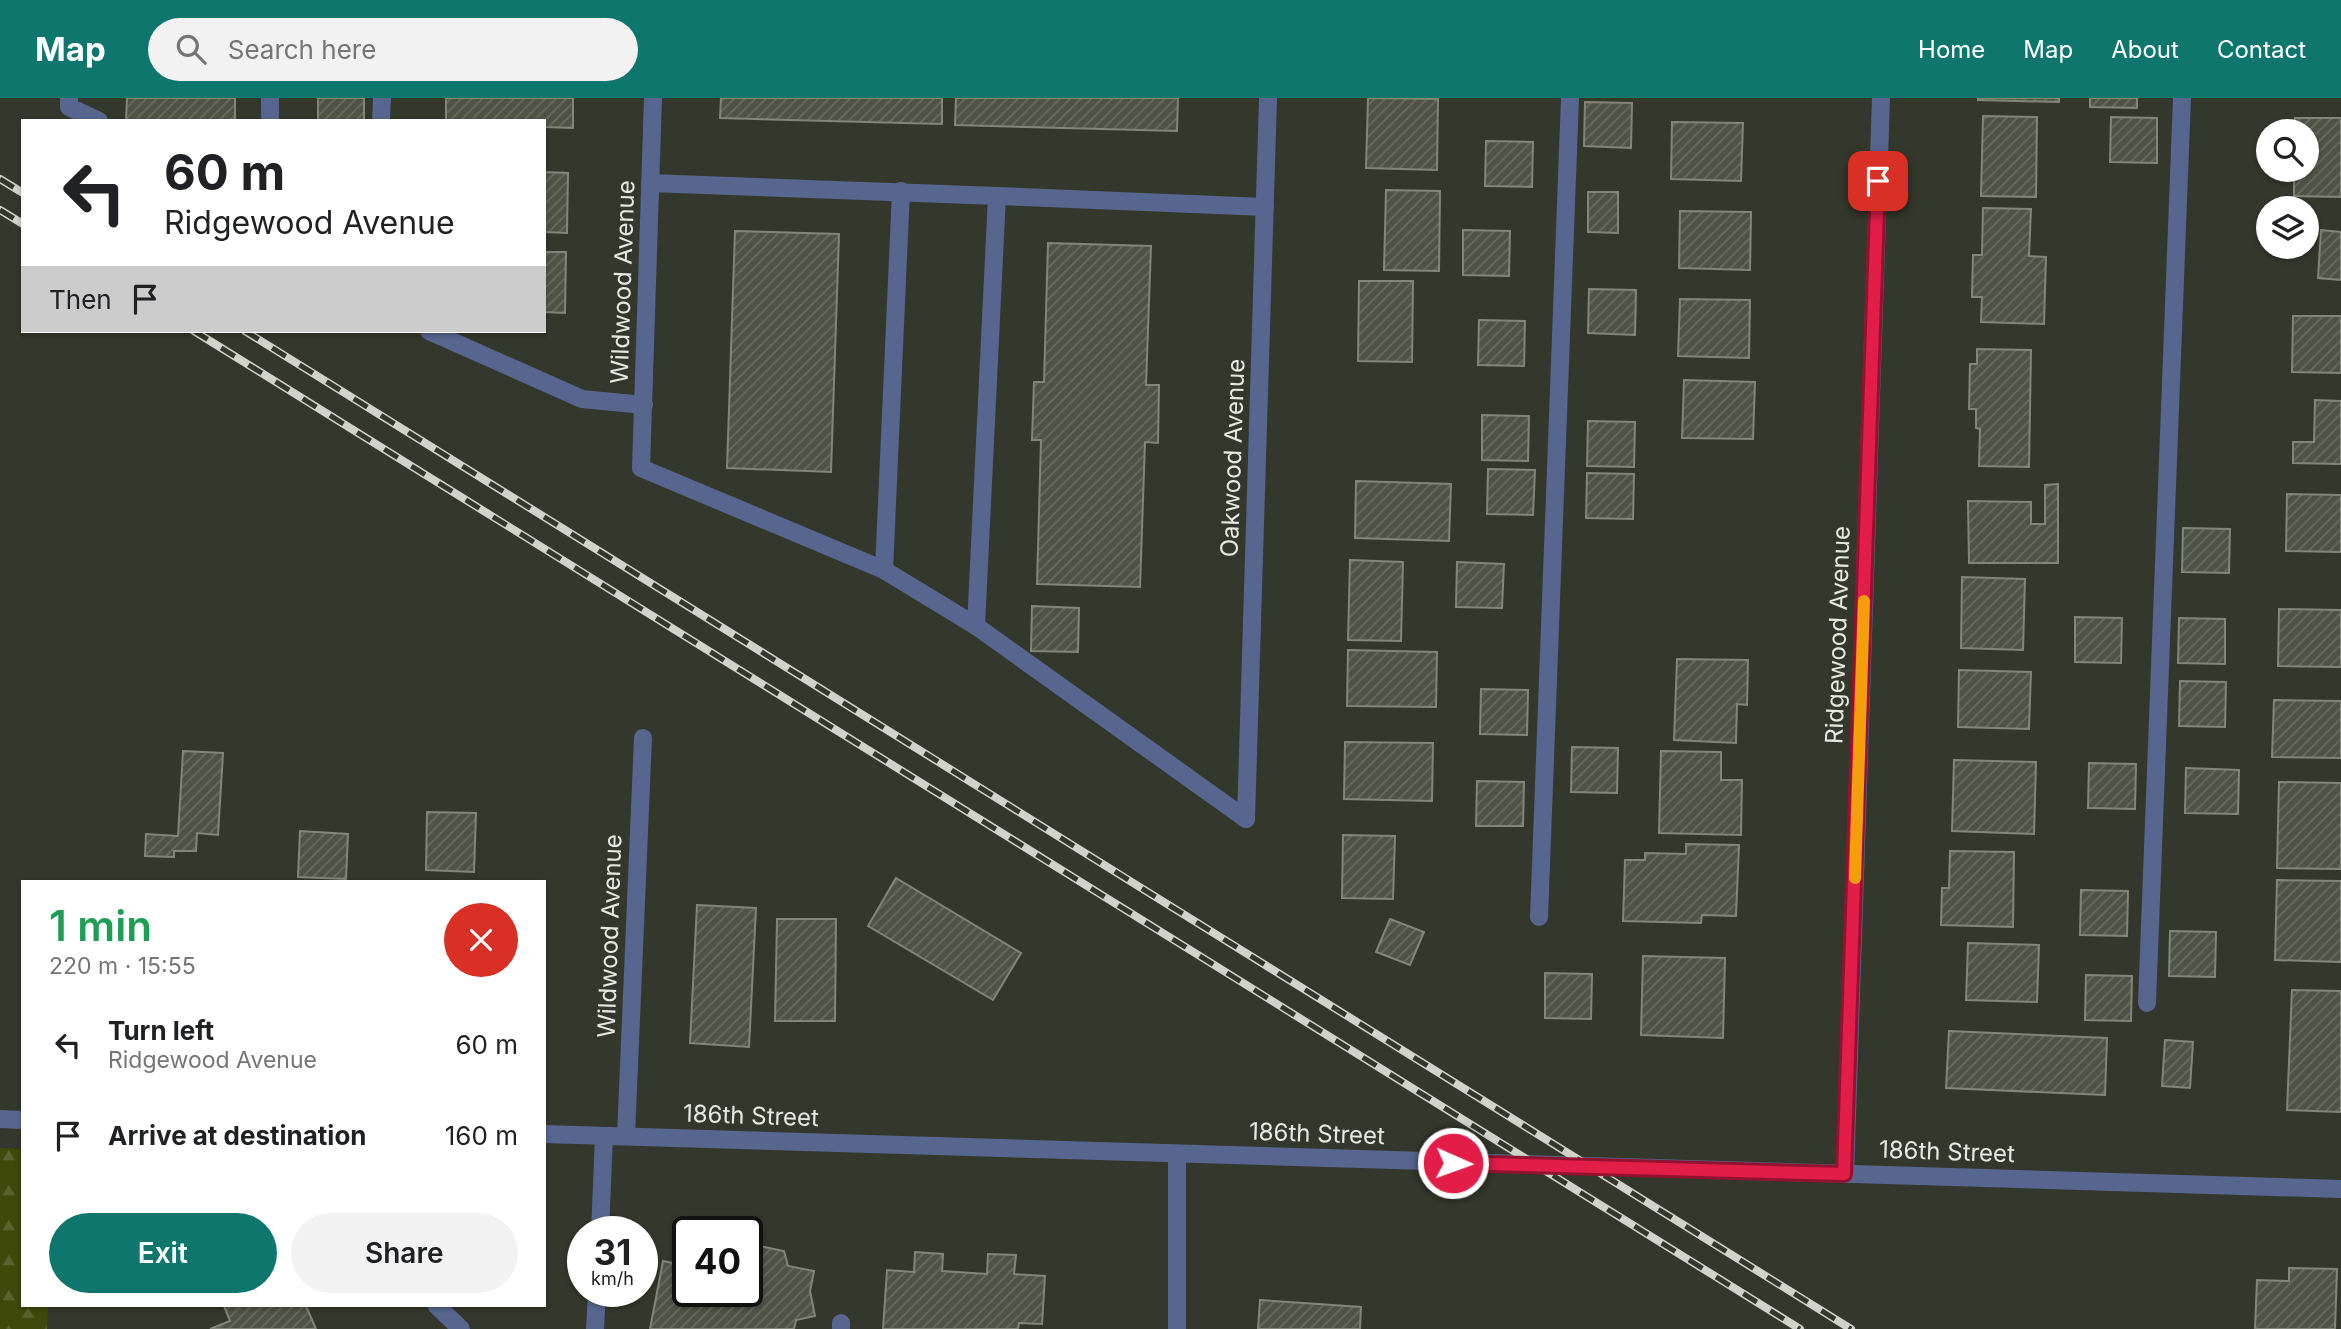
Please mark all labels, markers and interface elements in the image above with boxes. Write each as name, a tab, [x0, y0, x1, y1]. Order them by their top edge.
search box	[148, 18, 638, 81]
text: Map	[35, 29, 106, 69]
icon: search	[172, 30, 210, 68]
text: Search here	[228, 34, 376, 65]
text: Home	[1918, 35, 1985, 64]
text: Map	[2023, 35, 2073, 64]
text: About	[2111, 35, 2179, 64]
text: Contact	[2217, 35, 2306, 64]
map controls	[2256, 119, 2319, 259]
button: search	[2256, 119, 2319, 182]
text: 60 m	[164, 143, 285, 202]
icon: left	[49, 147, 140, 238]
pin	[1848, 151, 1908, 211]
icon: arrive	[1859, 162, 1897, 200]
street label: Wildwood Avenue	[604, 180, 641, 384]
button: layers	[2256, 196, 2319, 259]
text: Ridgewood Avenue	[164, 203, 455, 242]
icon: arrive	[126, 280, 164, 318]
text: Then	[49, 284, 112, 315]
street label: Oakwood Avenue	[1215, 358, 1250, 558]
street label: Ridgewood Avenue	[1819, 526, 1856, 744]
street label: Wildwood Avenue	[591, 834, 628, 1038]
text: 1 min	[49, 900, 152, 951]
button: close	[444, 903, 518, 977]
text: 220 m · 15:55	[49, 952, 196, 980]
text: Turn left	[108, 1015, 214, 1046]
icon: left	[49, 1026, 87, 1064]
text: 60 m	[455, 1029, 518, 1060]
text: Ridgewood Avenue	[108, 1046, 317, 1074]
street label: 186th Street	[683, 1099, 820, 1132]
icon: arrive	[49, 1117, 87, 1155]
street label: 186th Street	[1249, 1117, 1386, 1150]
text: Arrive at destination	[108, 1120, 367, 1151]
text: 160 m	[445, 1120, 518, 1151]
position arrow	[1416, 1126, 1490, 1200]
street label: 186th Street	[1879, 1135, 2016, 1168]
button: Exit	[49, 1213, 277, 1293]
button: Share	[291, 1213, 518, 1293]
speed limit sign: 40	[672, 1216, 763, 1307]
text: 31	[594, 1231, 631, 1273]
text: km/h	[591, 1268, 634, 1289]

